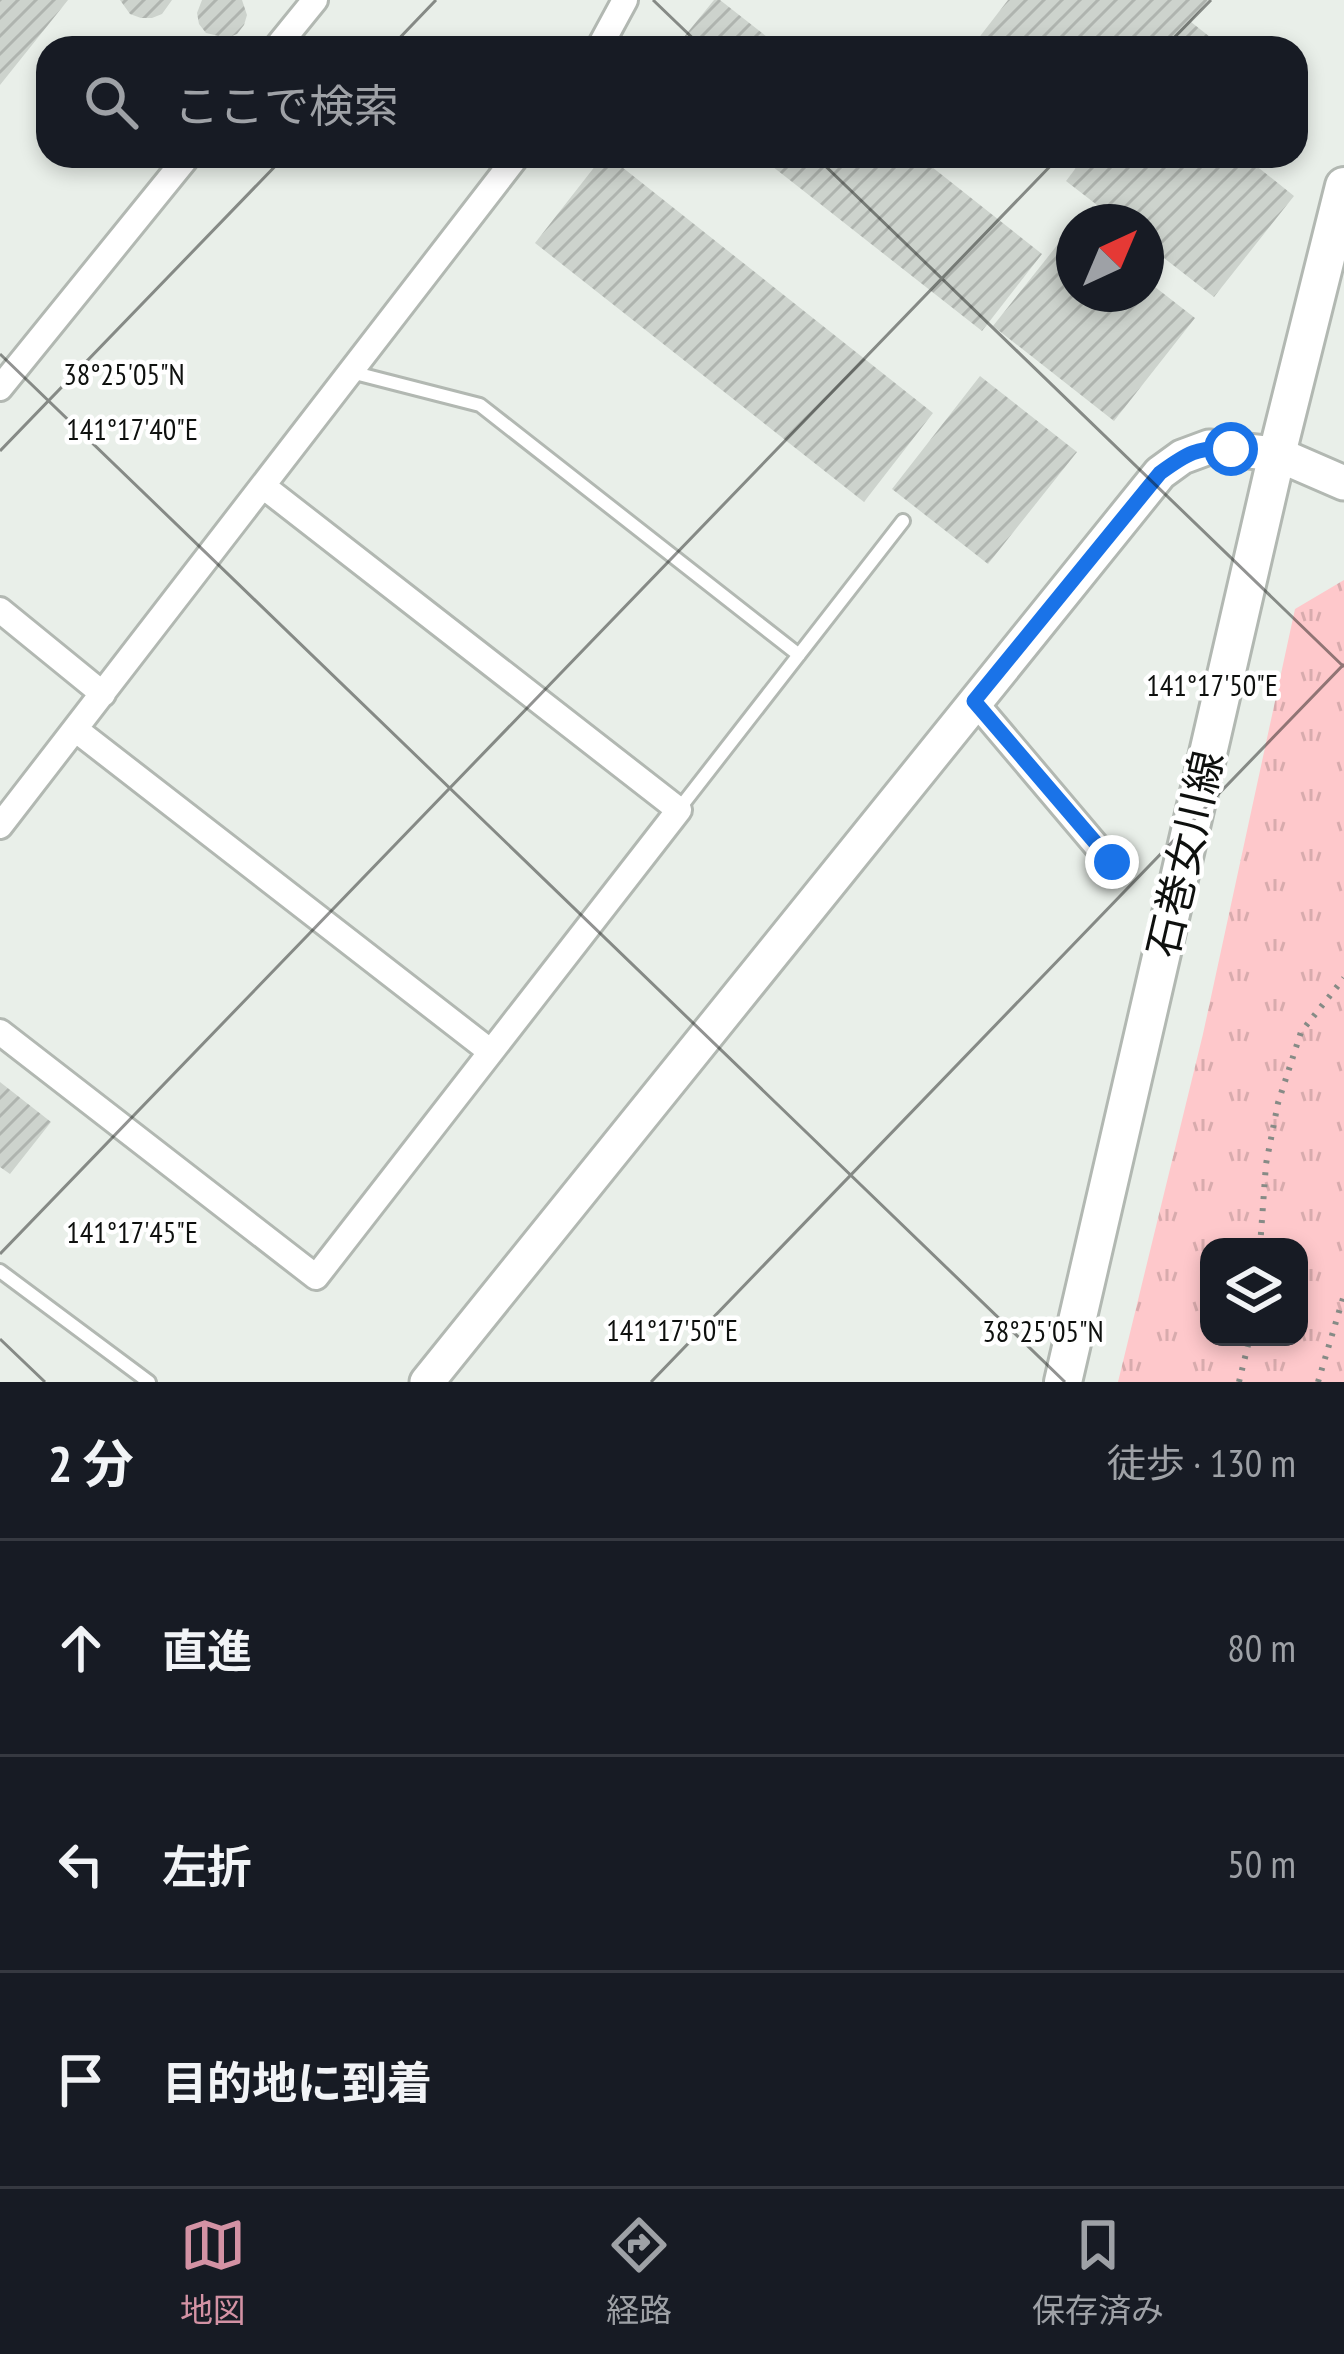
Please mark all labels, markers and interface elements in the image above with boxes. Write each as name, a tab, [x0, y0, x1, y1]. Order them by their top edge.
search box	[36, 36, 1308, 168]
icon: search	[78, 69, 144, 135]
text: ここで検索	[174, 76, 399, 134]
north arrow	[1056, 204, 1164, 312]
text: 38°25'05"N	[63, 354, 185, 393]
text: 141°17'40"E	[66, 409, 198, 448]
route start	[1204, 422, 1258, 476]
text: 141°17'50"E	[1146, 665, 1278, 704]
street label: 石巻女川線	[1134, 745, 1235, 962]
route end	[1085, 835, 1139, 889]
text: 141°17'45"E	[66, 1212, 198, 1251]
map controls	[1200, 1238, 1308, 1346]
button: layers	[1200, 1238, 1308, 1346]
text: 141°17'50"E	[606, 1310, 738, 1349]
text: 38°25'05"N	[982, 1311, 1104, 1350]
text: 2 分	[48, 1430, 134, 1496]
text: 徒歩 · 130 m	[1107, 1437, 1296, 1488]
icon: ahead	[48, 1615, 114, 1681]
text: 直進	[162, 1621, 252, 1679]
text: 80 m	[1227, 1622, 1296, 1673]
icon: left	[48, 1831, 114, 1897]
text: 左折	[162, 1837, 252, 1895]
text: 50 m	[1227, 1838, 1296, 1889]
icon: arrive	[48, 2047, 114, 2113]
text: 目的地に到着	[162, 2053, 432, 2111]
tab: 地図	[180, 2212, 246, 2332]
tab: 経路	[606, 2212, 672, 2332]
tab: 保存済み	[1032, 2212, 1164, 2332]

